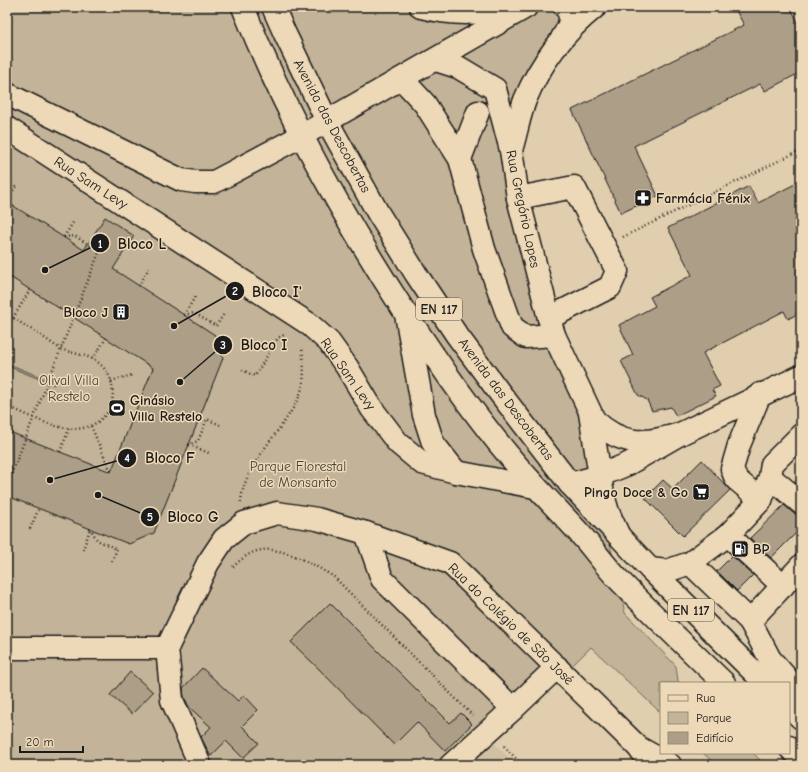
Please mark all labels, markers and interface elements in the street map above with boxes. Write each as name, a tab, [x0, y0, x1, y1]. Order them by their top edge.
street label: Avenida das Descobertas	[290, 56, 374, 196]
street label: Rua Gregório Lopes	[502, 149, 544, 270]
street label: Rua Sam Levy	[51, 153, 132, 214]
pharmacy icon: Farmácia Fénix	[633, 188, 653, 208]
place label: Farmácia Fénix	[656, 190, 750, 207]
callout: Bloco L	[90, 230, 174, 257]
text: Bloco L	[118, 235, 166, 253]
text: 1	[98, 237, 103, 251]
callout: Bloco I'	[225, 278, 310, 305]
text: Bloco I'	[252, 283, 302, 301]
text: 2	[232, 284, 238, 298]
road number: EN 117	[416, 298, 462, 320]
building icon: Bloco J	[111, 302, 131, 322]
place label: Bloco J	[64, 304, 108, 321]
callout: Bloco I	[213, 331, 296, 358]
street label: Rua Sam Levy	[317, 335, 380, 414]
street label: Avenida das Descobertas	[455, 335, 558, 464]
text: Bloco I	[241, 336, 287, 354]
text: 3	[220, 338, 226, 352]
park label: Olival Villa Restelo	[39, 372, 99, 405]
place label: Ginásio Villa Restelo	[130, 392, 202, 425]
sports icon: Ginásio Villa Restelo	[107, 398, 127, 418]
callout: Bloco F	[117, 444, 202, 471]
text: Bloco F	[145, 449, 195, 467]
text: 4	[124, 451, 130, 465]
park label: Parque Florestal de Monsanto	[250, 458, 346, 491]
supermarket icon: Pingo Doce & Go	[691, 482, 711, 502]
place label: Pingo Doce & Go	[584, 484, 688, 501]
callout: Bloco G	[140, 503, 227, 530]
text: Bloco G	[167, 508, 219, 526]
text: 5	[147, 510, 153, 524]
fuel station icon: BP	[730, 539, 750, 559]
place label: BP	[753, 541, 770, 558]
street label: Rua do Colégio de São José	[445, 559, 577, 689]
road number: EN 117	[668, 599, 714, 621]
legend	[660, 682, 790, 754]
text: Rua	[696, 691, 715, 705]
text: Parque	[696, 711, 731, 725]
scale bar	[20, 728, 83, 754]
text: Edifício	[696, 731, 733, 745]
text: 20 m	[26, 735, 54, 749]

